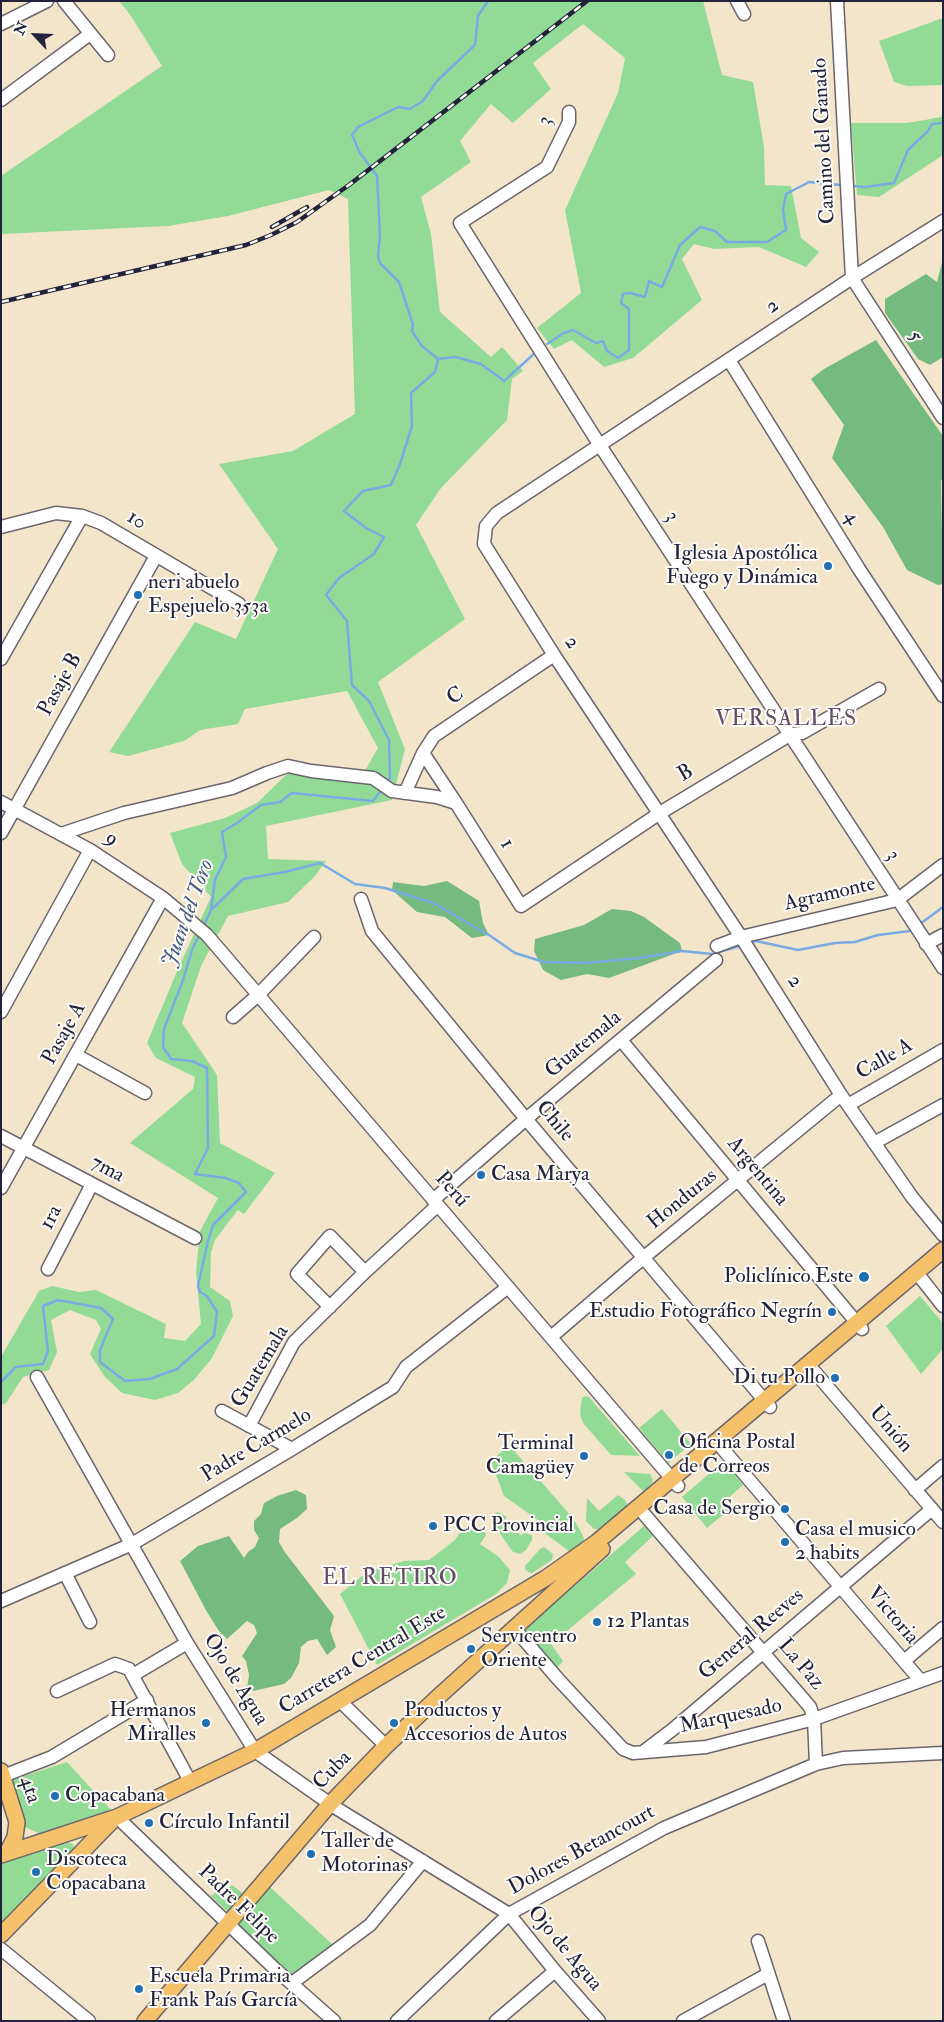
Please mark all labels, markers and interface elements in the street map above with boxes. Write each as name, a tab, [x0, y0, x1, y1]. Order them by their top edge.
north arrow	[10, 10, 60, 60]
text: N	[11, 19, 31, 38]
street label: Camino del Ganado	[808, 57, 842, 225]
street label: 3	[533, 113, 559, 129]
street label: 2	[762, 294, 784, 320]
street label: 5	[901, 326, 927, 348]
street label: 10	[122, 506, 150, 536]
street label: 3	[658, 507, 684, 527]
street label: 4	[837, 507, 865, 529]
place label: Iglesia Apostólica Fuego y Dinámica	[666, 541, 818, 591]
marker: Iglesia Apostólica Fuego y Dinámica	[822, 560, 834, 572]
place label: neri abuelo Espejuelo 353a	[148, 570, 268, 620]
marker: neri abuelo Espejuelo 353a	[132, 589, 144, 601]
street label: 2	[558, 632, 584, 654]
street label: Pasaje B	[33, 649, 89, 721]
street label: C	[443, 682, 469, 712]
district label: VERSALLES	[714, 707, 858, 733]
street label: B	[674, 760, 698, 788]
street label: 9	[100, 827, 122, 853]
street label: 1	[493, 834, 519, 854]
street label: 3	[879, 846, 905, 866]
water label: Juan del Toro	[157, 856, 221, 972]
street label: Agramonte	[782, 872, 878, 918]
street label: 2	[780, 971, 808, 993]
street label: Pasaje A	[38, 998, 92, 1070]
street label: Guatemala	[541, 1006, 627, 1084]
street label: Calle A	[852, 1034, 918, 1086]
street label: Chile	[530, 1096, 578, 1148]
street label: Argentina	[721, 1132, 793, 1212]
street label: 7ma	[86, 1151, 128, 1189]
place label: Casa Marya	[491, 1162, 590, 1188]
street label: Honduras	[643, 1164, 723, 1236]
street label: Perú	[429, 1167, 473, 1213]
marker: Casa Marya	[475, 1169, 487, 1181]
street label: 1ra	[35, 1202, 69, 1234]
place label: Policlínico Este	[724, 1264, 853, 1290]
marker: Policlínico Este	[857, 1270, 871, 1284]
place label: Estudio Fotográfico Negrín	[589, 1299, 822, 1325]
marker: Estudio Fotográfico Negrín	[826, 1306, 838, 1318]
street label: Guatemala	[227, 1321, 295, 1413]
place label: Di tu Pollo	[733, 1365, 825, 1391]
marker: Di tu Pollo	[829, 1372, 841, 1384]
street label: Unión	[863, 1401, 917, 1459]
street label: Padre Carmelo	[197, 1403, 317, 1489]
place label: Oficina Postal de Correos	[679, 1430, 795, 1480]
place label: Terminal Camagüey	[486, 1431, 574, 1481]
marker: Oficina Postal de Correos	[663, 1449, 675, 1461]
marker: Terminal Camagüey	[578, 1450, 590, 1462]
place label: Casa de Sergio	[653, 1496, 775, 1522]
marker: Casa de Sergio	[779, 1503, 791, 1515]
place label: PCC Provincial	[443, 1513, 574, 1539]
place label: Casa el musico 2 habits	[795, 1517, 916, 1567]
marker: PCC Provincial	[427, 1520, 439, 1532]
marker: Casa el musico 2 habits	[779, 1536, 791, 1548]
district label: EL RETIRO	[321, 1566, 459, 1592]
street label: Victoria	[861, 1582, 923, 1650]
street label: General Reeves	[694, 1584, 810, 1686]
street label: Carretera Central Este	[275, 1601, 451, 1721]
place label: 12 Plantas	[607, 1609, 689, 1635]
marker: 12 Plantas	[591, 1616, 603, 1628]
place label: Servicentro Oriente	[481, 1624, 577, 1674]
street label: Ojo de Agua	[197, 1629, 273, 1731]
street label: La Paz	[771, 1634, 829, 1696]
marker: Servicentro Oriente	[465, 1643, 477, 1655]
street label: Marquesado	[678, 1694, 784, 1740]
place label: Hermanos Miralles	[109, 1698, 196, 1748]
place label: Productos y Accesorios de Autos	[404, 1698, 567, 1748]
marker: Hermanos Miralles	[200, 1717, 212, 1729]
marker: Productos y Accesorios de Autos	[388, 1717, 400, 1729]
street label: Cuba	[308, 1746, 358, 1796]
street label: 4ta	[13, 1773, 45, 1807]
place label: Copacabana	[65, 1783, 165, 1809]
marker: Copacabana	[49, 1790, 61, 1802]
street label: Dolores Betancourt	[504, 1800, 660, 1902]
place label: Círculo Infantil	[159, 1810, 290, 1836]
marker: Círculo Infantil	[143, 1817, 155, 1829]
place label: Taller de Motorinas	[321, 1829, 408, 1879]
place label: Discoteca Copacabana	[46, 1847, 146, 1897]
marker: Taller de Motorinas	[305, 1848, 317, 1860]
street label: Padre Felipe	[192, 1860, 284, 1950]
marker: Discoteca Copacabana	[30, 1866, 42, 1878]
street label: Ojo de Agua	[521, 1901, 607, 1997]
place label: Escuela Primaria Frank País García	[149, 1964, 298, 2014]
marker: Escuela Primaria Frank País García	[133, 1983, 145, 1995]

